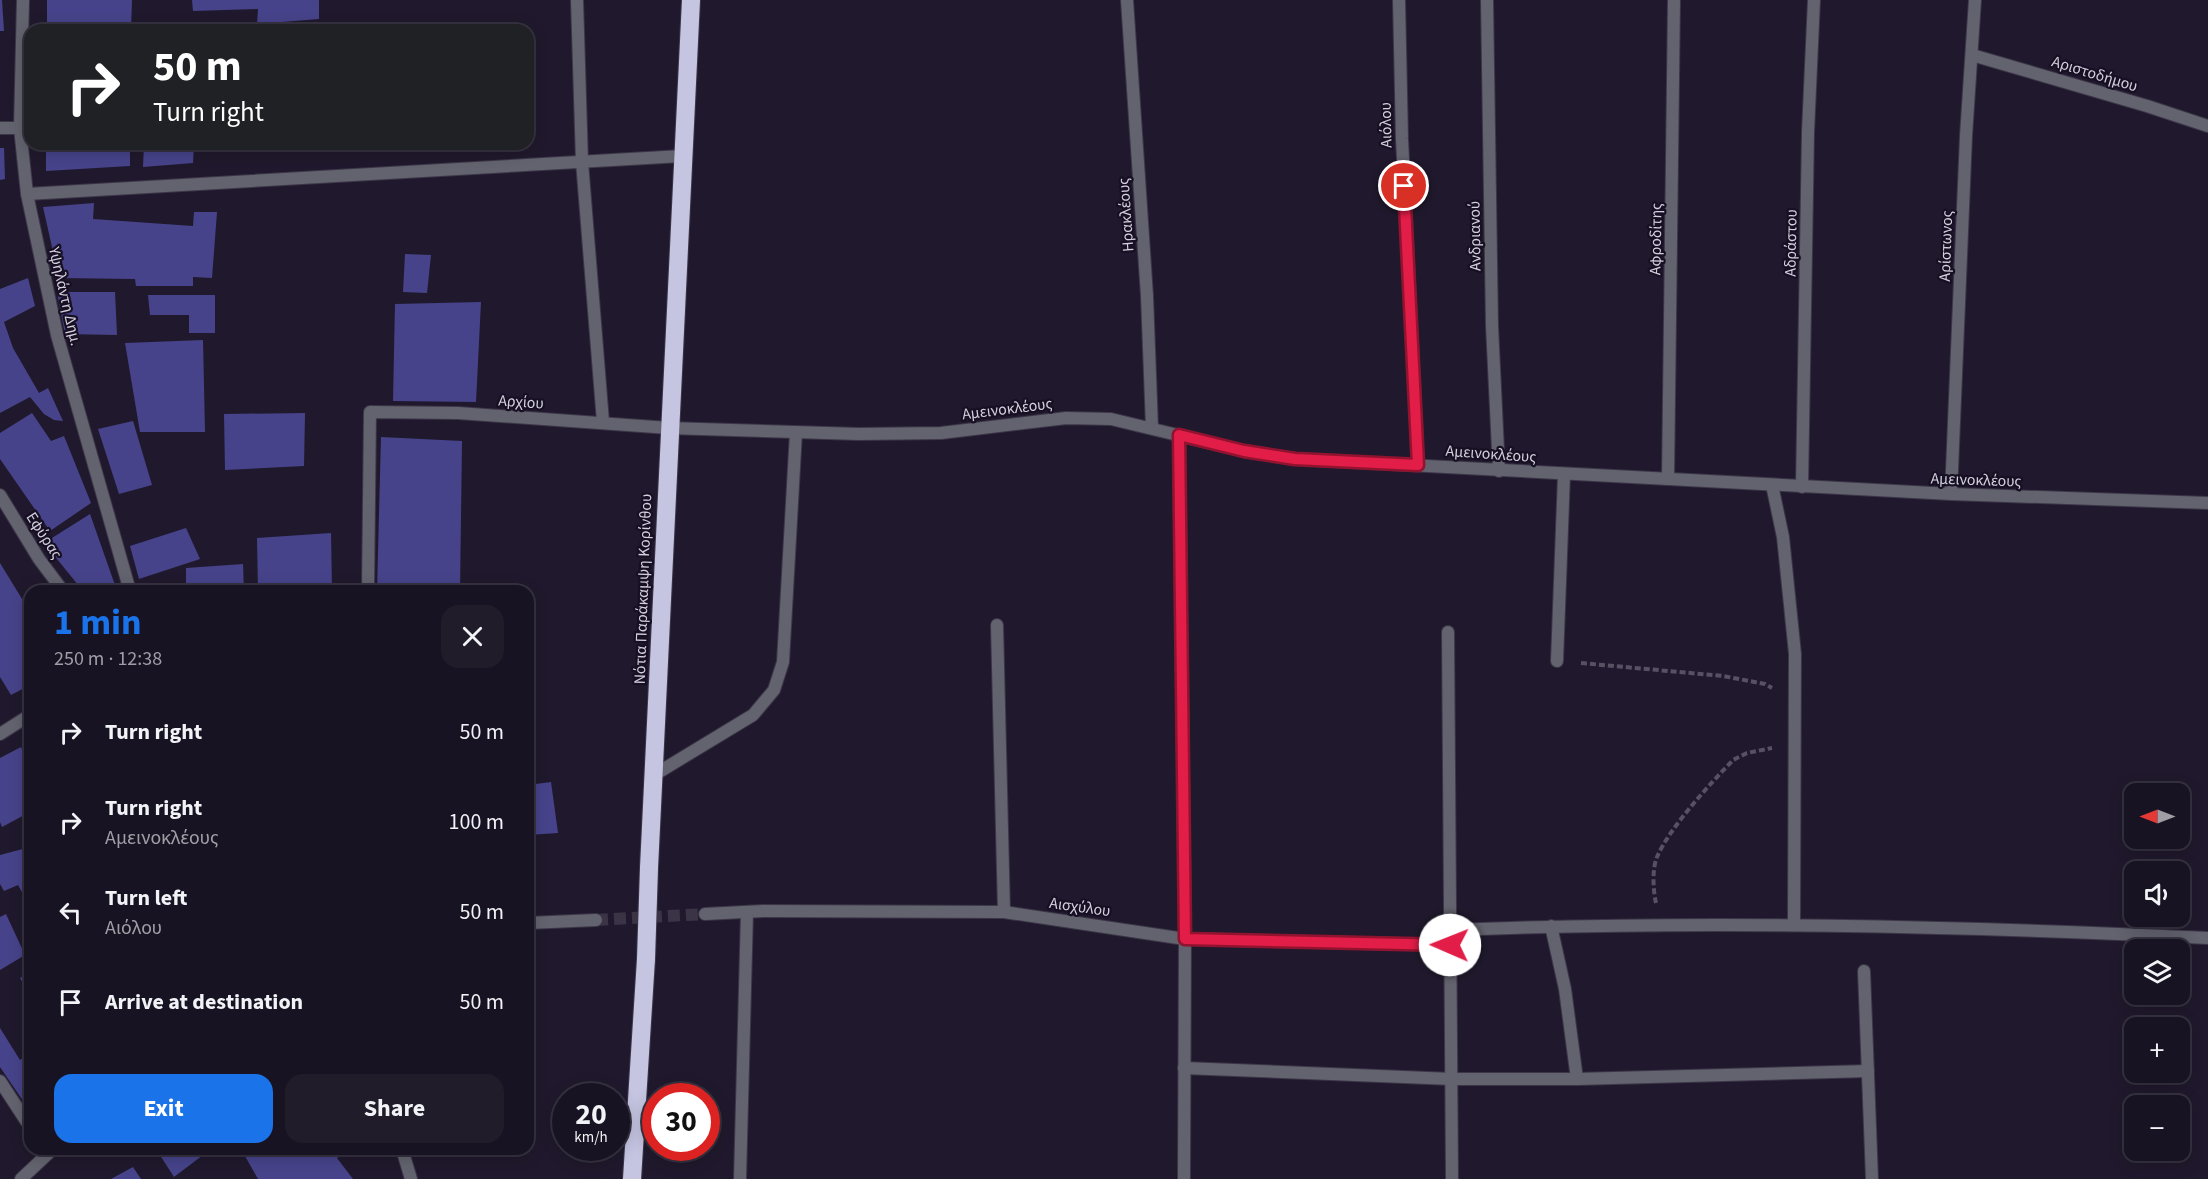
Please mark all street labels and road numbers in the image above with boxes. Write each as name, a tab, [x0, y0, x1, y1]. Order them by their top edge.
street label: Αριστοδήμου	[2049, 50, 2140, 97]
street label: Αιόλου	[1375, 102, 1397, 148]
street label: Ηρακλέους	[1112, 177, 1140, 253]
street label: Ανδριανού	[1463, 201, 1487, 271]
street label: Αφροδίτης	[1644, 203, 1668, 275]
street label: Αδράστου	[1779, 209, 1803, 277]
street label: Αρίστωνος	[1934, 210, 1958, 282]
street label: Υψηλάντη Δημ.	[43, 244, 87, 348]
street label: Αρχίου	[497, 389, 544, 415]
street label: Αμεινοκλέους	[961, 393, 1054, 425]
street label: Αμεινοκλέους	[1445, 440, 1537, 468]
street label: Αμεινοκλέους	[1930, 467, 2022, 493]
street label: Νότια Παράκαμψη Κορίνθου	[629, 493, 657, 685]
street label: Εφύρας	[21, 508, 68, 563]
street label: Αισχύλου	[1048, 892, 1112, 922]

